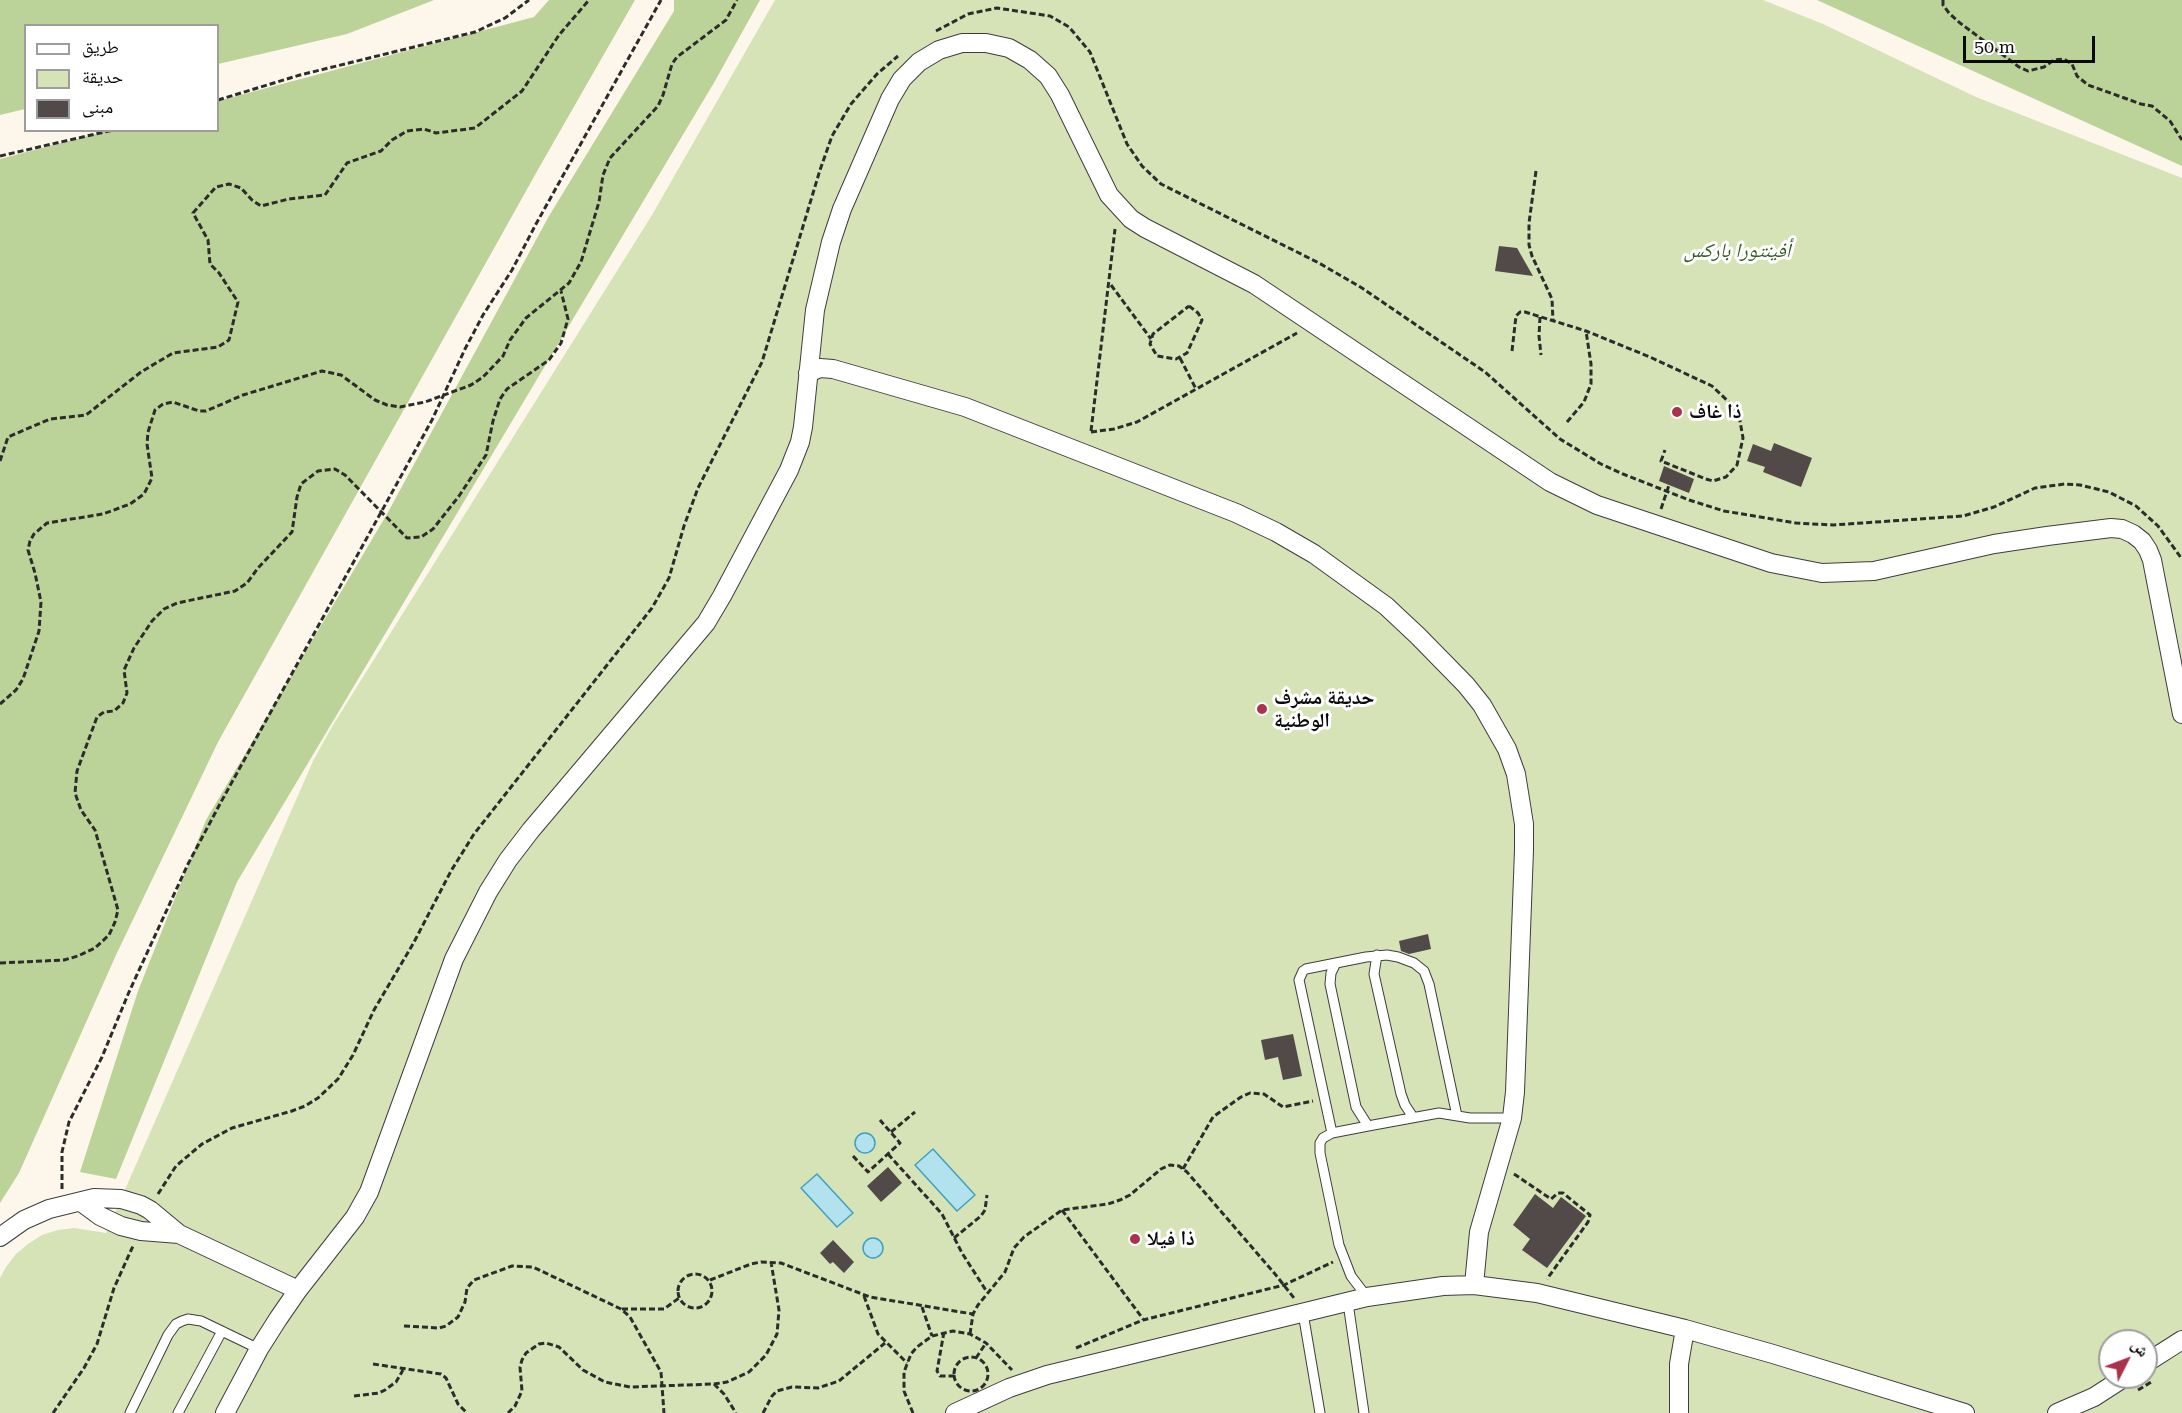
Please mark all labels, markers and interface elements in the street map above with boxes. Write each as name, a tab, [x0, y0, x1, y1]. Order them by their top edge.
legend	[24, 24, 219, 132]
scale bar	[1966, 24, 2098, 62]
text: طريق	[82, 36, 119, 57]
text: 50 m	[1974, 36, 2015, 57]
text: حديقة	[82, 66, 123, 87]
text: مبنى	[82, 96, 113, 117]
park label: أفينتورا باركس	[1683, 239, 1791, 263]
place label: ذا غاف	[1689, 400, 1741, 424]
marker: ذا غاف	[1670, 405, 1684, 419]
place label: حديقة مشرف الوطنية	[1274, 686, 1374, 733]
marker: حديقة مشرف الوطنية	[1255, 702, 1269, 716]
place label: ذا فيلا	[1147, 1227, 1195, 1251]
marker: ذا فيلا	[1128, 1232, 1142, 1246]
north arrow	[2098, 1329, 2158, 1389]
text: ش	[2128, 1335, 2153, 1361]

